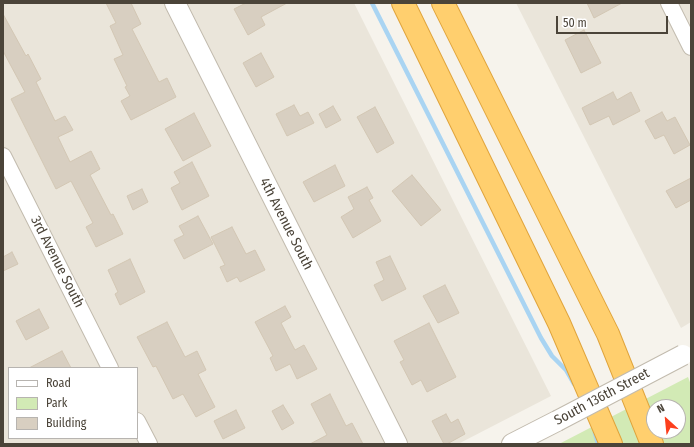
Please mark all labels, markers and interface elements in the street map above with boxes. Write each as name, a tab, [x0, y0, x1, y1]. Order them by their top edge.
scale bar	[558, 8, 670, 34]
text: 50 m	[563, 16, 587, 30]
street label: 4th Avenue South	[256, 175, 316, 273]
street label: 3rd Avenue South	[27, 213, 87, 311]
street label: South 136th Street	[552, 365, 652, 429]
legend	[8, 367, 138, 439]
text: Road	[46, 376, 71, 390]
text: Park	[46, 396, 67, 410]
north arrow	[646, 399, 686, 439]
text: N	[655, 401, 667, 416]
text: Building	[46, 416, 86, 430]

